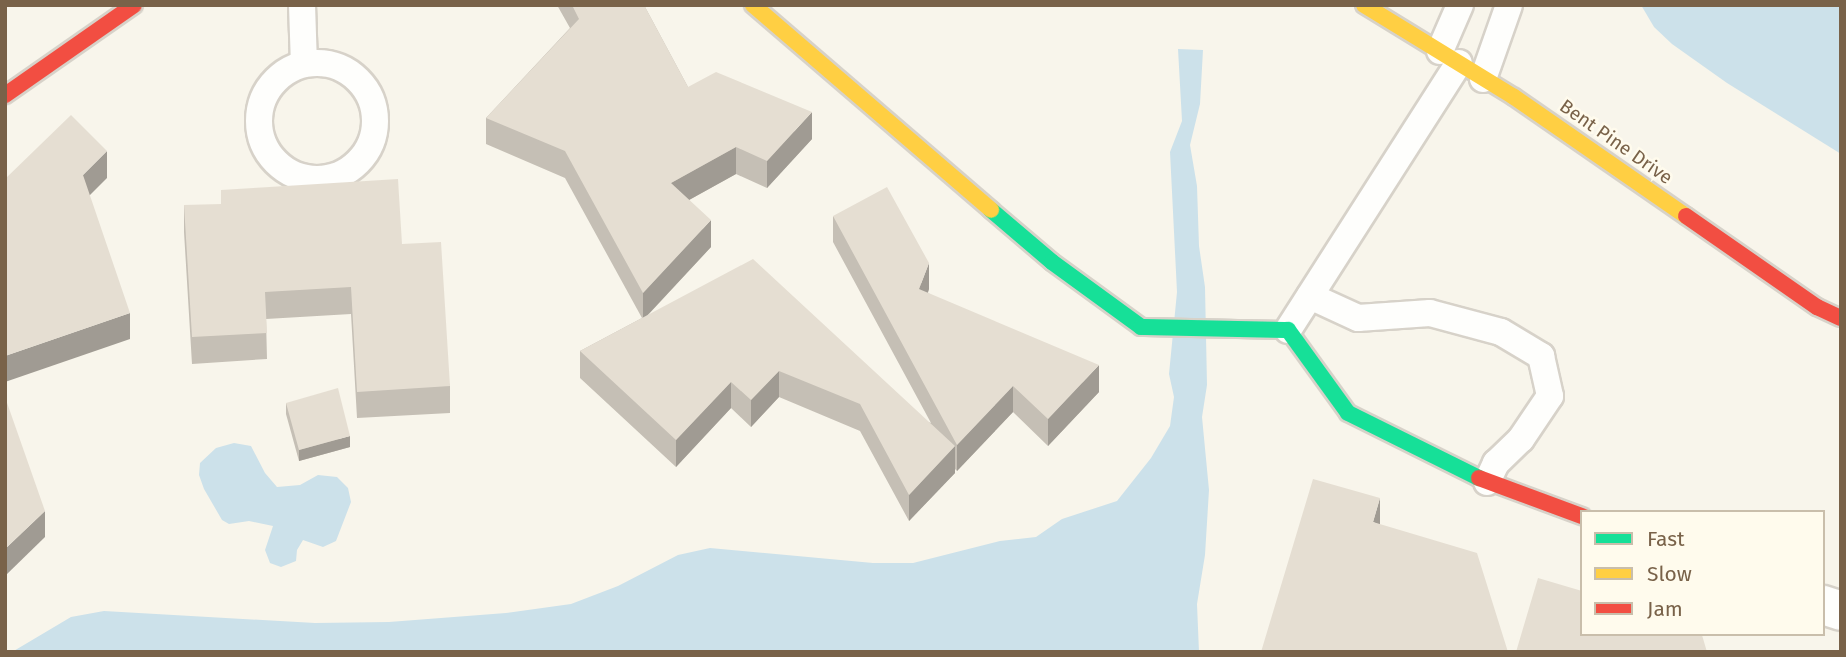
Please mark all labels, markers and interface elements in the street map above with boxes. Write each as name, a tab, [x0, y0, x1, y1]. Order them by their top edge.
street label: Bent Pine Drive	[1555, 95, 1677, 189]
legend	[1580, 510, 1825, 636]
text: Fast	[1647, 526, 1685, 552]
text: Slow	[1647, 561, 1692, 587]
text: Jam	[1647, 596, 1683, 622]

